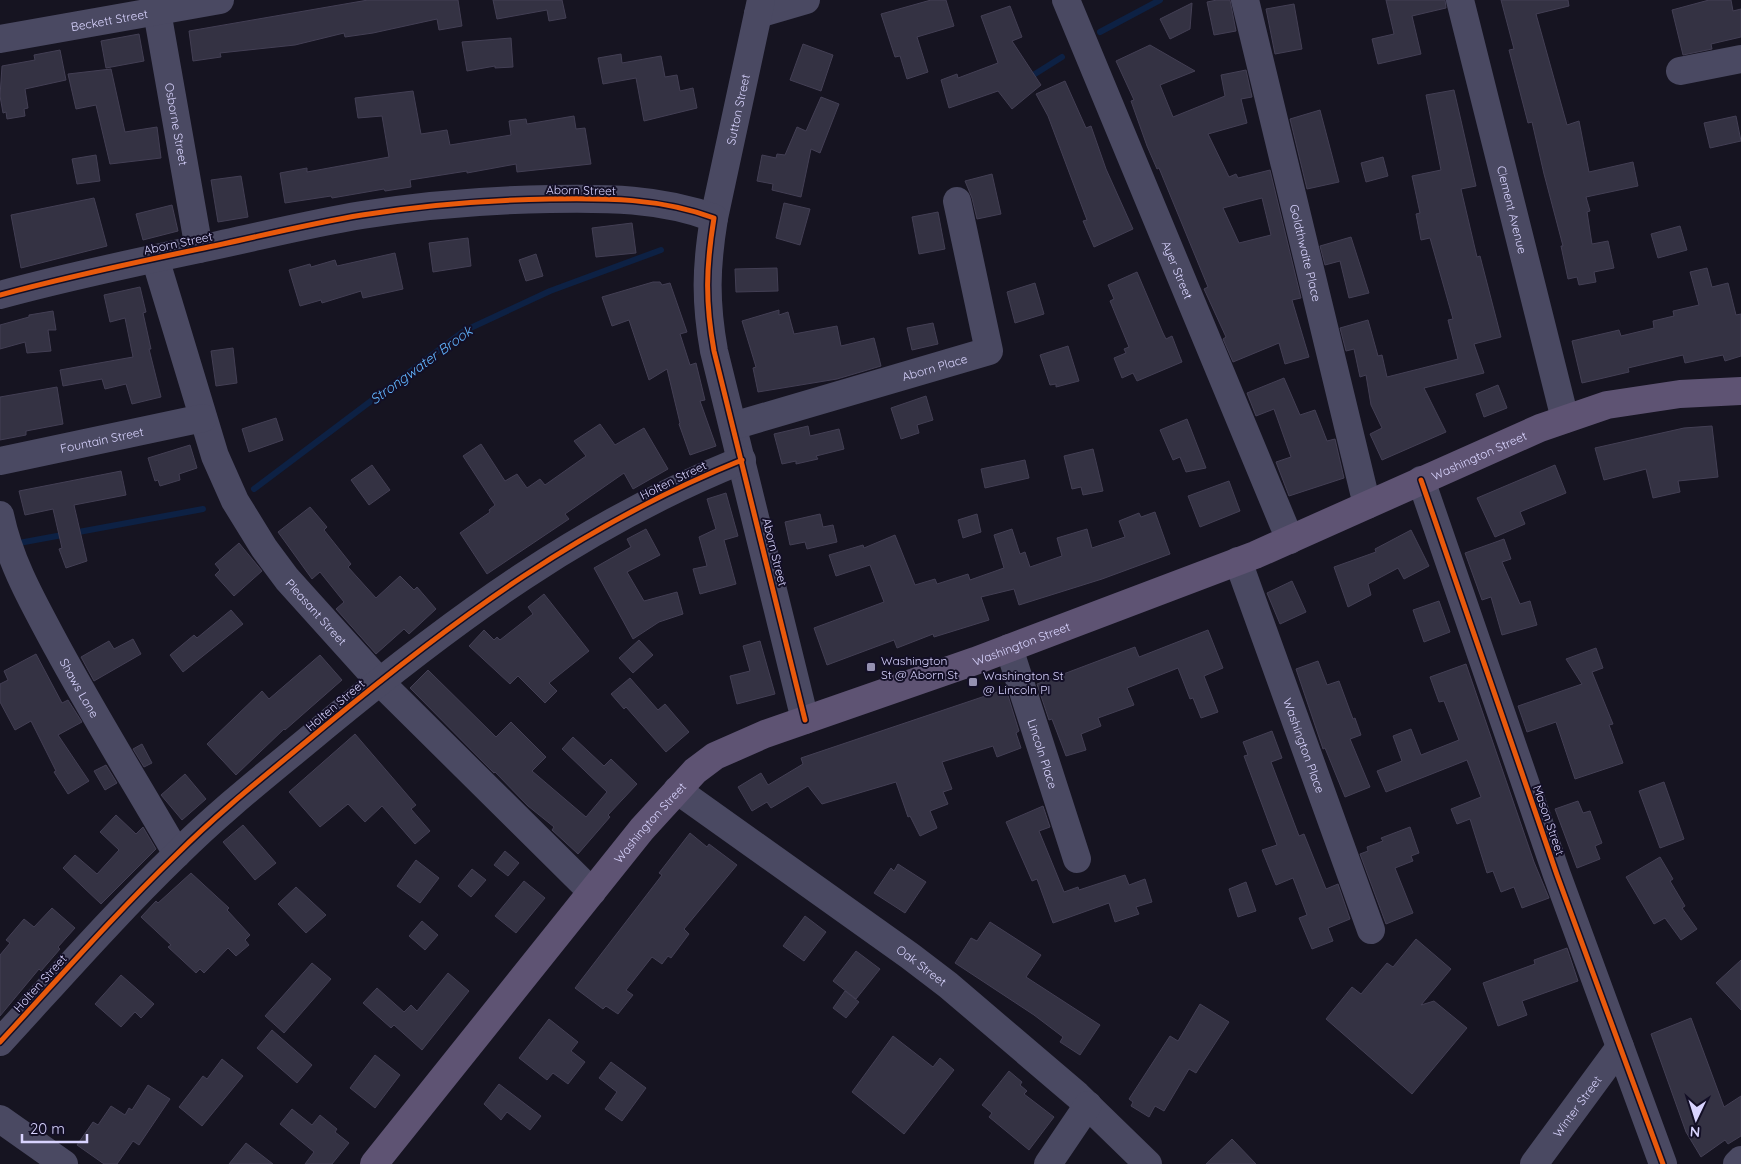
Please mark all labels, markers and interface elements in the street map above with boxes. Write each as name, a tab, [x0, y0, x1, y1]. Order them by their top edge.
street label: Beckett Street	[70, 5, 149, 34]
street label: Sutton Street	[722, 73, 752, 146]
street label: Osborne Street	[162, 81, 192, 167]
street label: Clement Avenue	[1494, 164, 1531, 255]
street label: Aborn Street	[546, 182, 616, 198]
street label: Goldthwaite Place	[1287, 203, 1325, 303]
street label: Aborn Street	[142, 228, 214, 258]
street label: Ayer Street	[1159, 238, 1197, 301]
water label: Strongwater Brook	[366, 321, 477, 408]
street label: Aborn Place	[900, 350, 969, 384]
street label: Fountain Street	[59, 423, 145, 456]
street label: Washington Street	[1429, 428, 1529, 483]
street label: Holten Street	[637, 457, 709, 503]
street label: Aborn Street	[759, 516, 791, 588]
street label: Pleasant Street	[283, 575, 350, 648]
street label: Washington Street	[971, 618, 1072, 669]
place label: Washington St @ Aborn St	[881, 653, 958, 682]
street label: Shaws Lane	[57, 655, 103, 720]
marker: Washington St @ Aborn St	[865, 661, 877, 673]
place label: Washington St @ Lincoln Pl	[983, 668, 1063, 697]
street label: Holten Street	[302, 676, 368, 734]
marker: Washington St @ Lincoln Pl	[967, 676, 979, 688]
street label: Washington Place	[1280, 696, 1329, 795]
street label: Lincoln Place	[1025, 717, 1061, 791]
street label: Washington Street	[610, 779, 689, 866]
street label: Mason Street	[1530, 783, 1568, 857]
street label: Oak Street	[894, 941, 950, 989]
street label: Holten Street	[10, 951, 70, 1015]
street label: Winter Street	[1549, 1072, 1604, 1140]
north arrow	[1671, 1094, 1721, 1144]
scale bar	[22, 1112, 88, 1144]
text: 20 m	[30, 1119, 65, 1138]
text: N	[1689, 1123, 1701, 1141]

